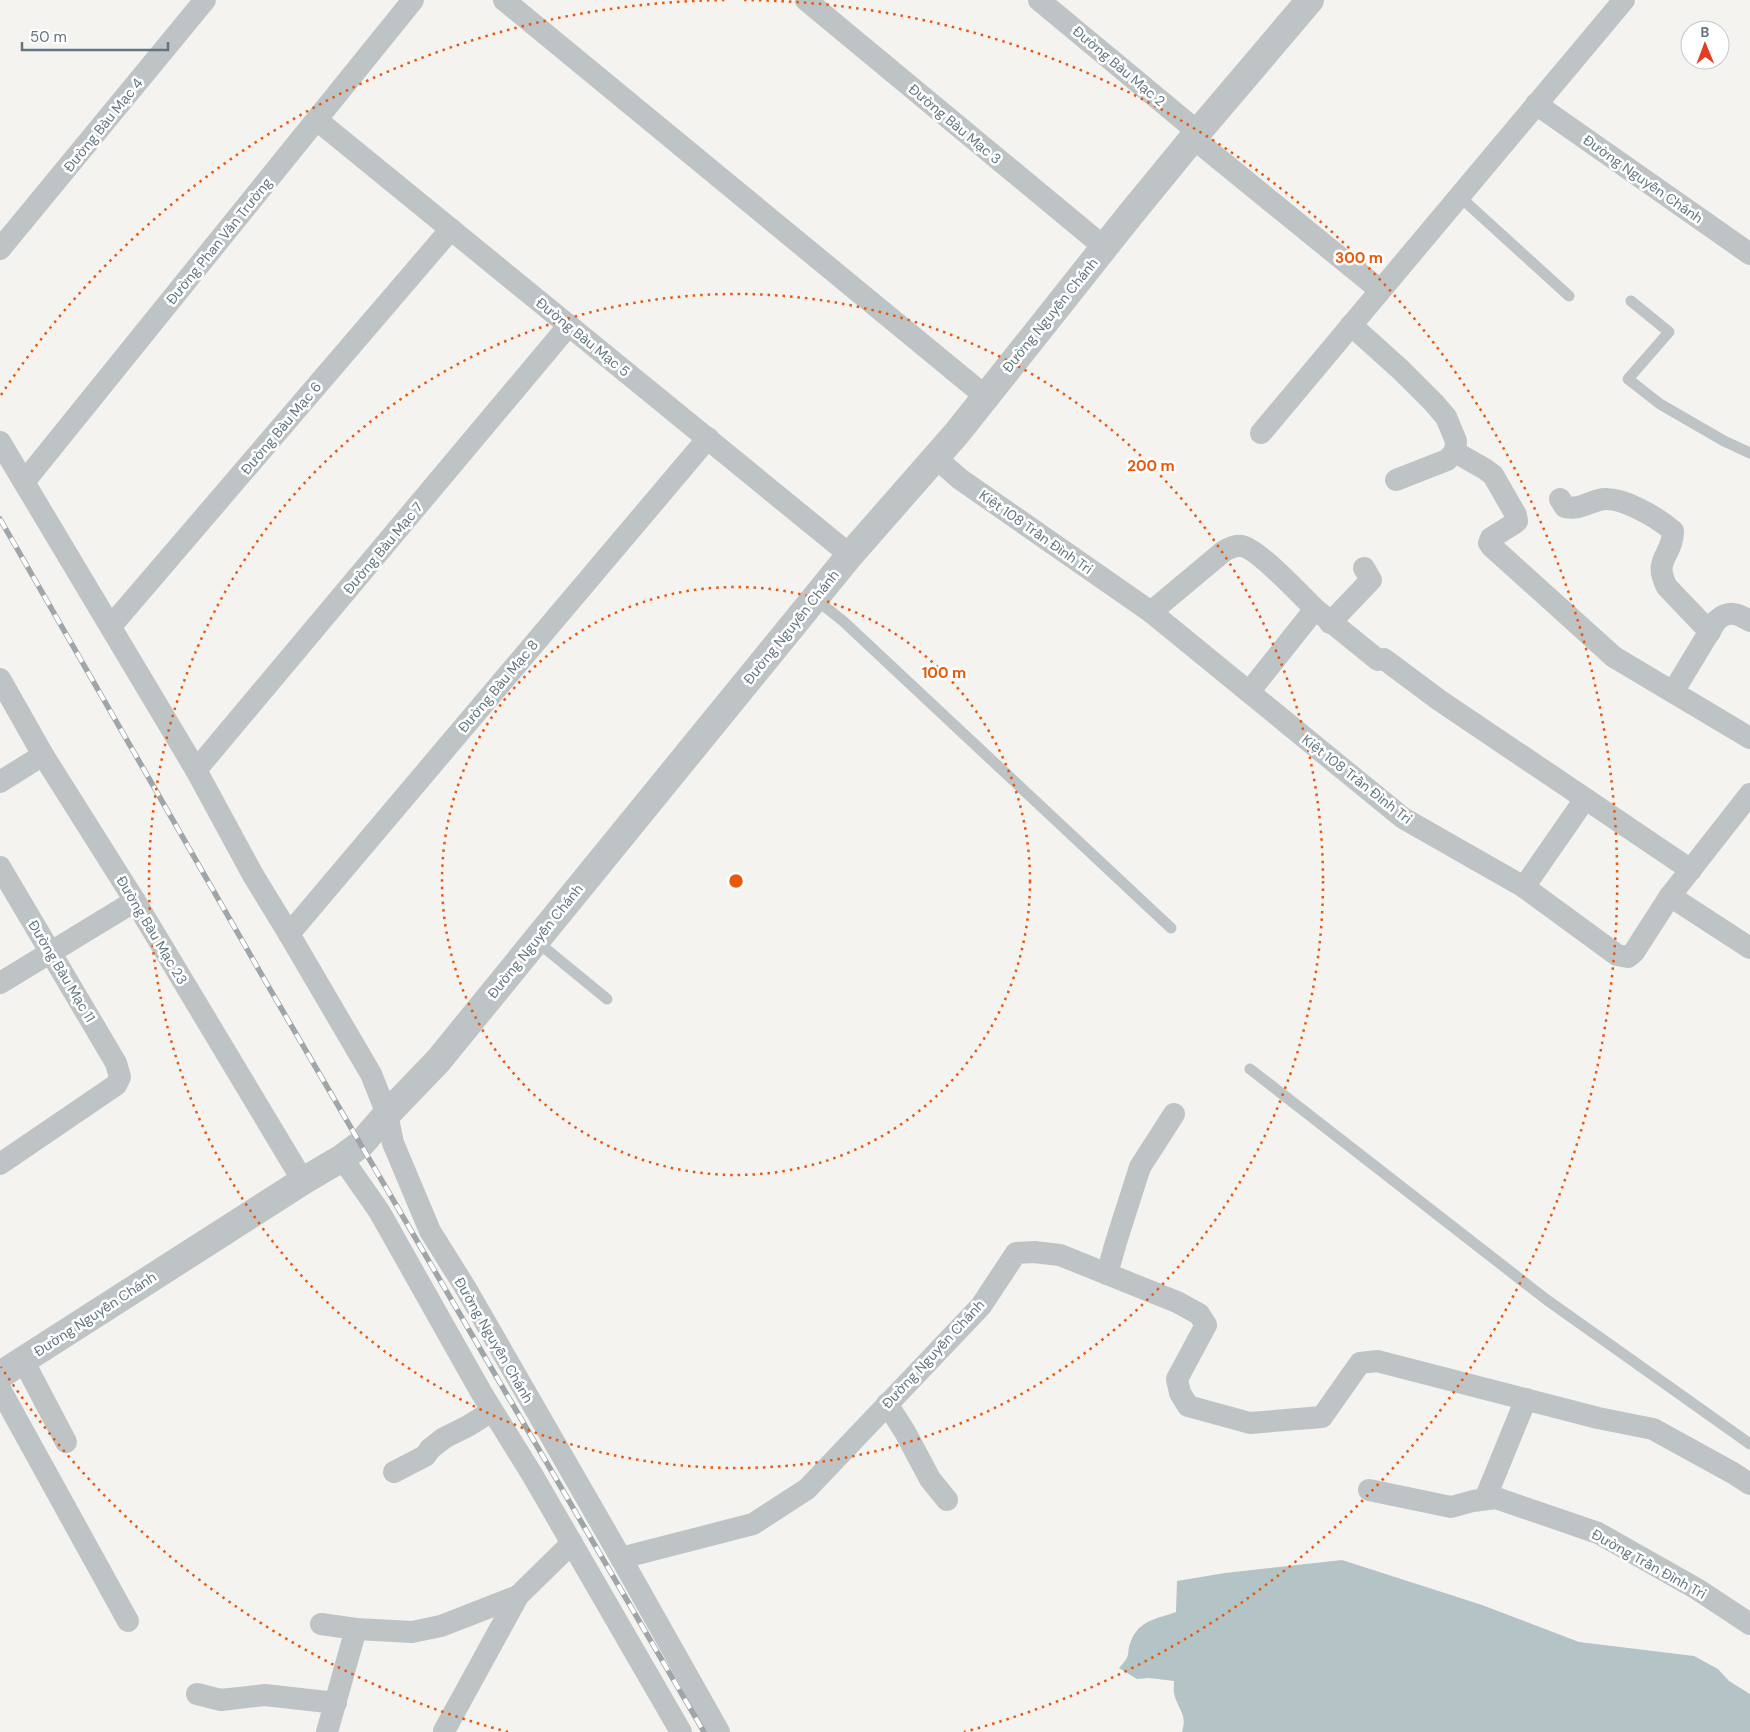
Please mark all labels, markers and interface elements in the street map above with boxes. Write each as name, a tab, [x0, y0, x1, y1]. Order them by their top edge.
scale bar	[22, 20, 169, 52]
north arrow	[1680, 20, 1730, 70]
street label: Đường Bàu Mạc 2	[1069, 22, 1169, 110]
text: B	[1700, 23, 1709, 41]
text: 50 m	[30, 27, 67, 47]
street label: Đường Bàu Mạc 4	[60, 74, 147, 176]
street label: Đường Bàu Mạc 3	[905, 80, 1005, 168]
street label: Đường Nguyễn Chánh	[1580, 131, 1706, 227]
street label: Đường Phan Văn Trường	[162, 174, 276, 308]
text: 300 m	[1335, 248, 1383, 268]
street label: Đường Nguyễn Chánh	[998, 254, 1102, 376]
street label: Đường Bàu Mạc 5	[532, 294, 634, 380]
street label: Đường Bàu Mạc 6	[237, 378, 325, 478]
text: 200 m	[1127, 456, 1175, 476]
street label: Kiệt 108 Trần Đình Tri	[976, 486, 1096, 578]
street label: Đường Bàu Mạc 7	[339, 498, 427, 598]
street label: Đường Nguyễn Chánh	[739, 566, 843, 688]
street label: Đường Bàu Mạc 8	[454, 636, 542, 736]
text: 100 m	[922, 663, 966, 683]
street label: Kiệt 108 Trần Đình Tri	[1298, 730, 1416, 828]
street label: Đường Bàu Mạc 23	[112, 872, 192, 988]
centre of rings	[727, 872, 745, 890]
street label: Đường Nguyễn Chánh	[483, 880, 587, 1002]
street label: Đường Bàu Mạc 11	[24, 917, 100, 1025]
street label: Đường Nguyễn Chánh	[30, 1268, 160, 1360]
street label: Đường Nguyễn Chánh	[451, 1274, 537, 1406]
street label: Đường Nguyễn Chánh	[878, 1296, 988, 1412]
street label: Đường Trần Đình Tri	[1589, 1525, 1709, 1603]

